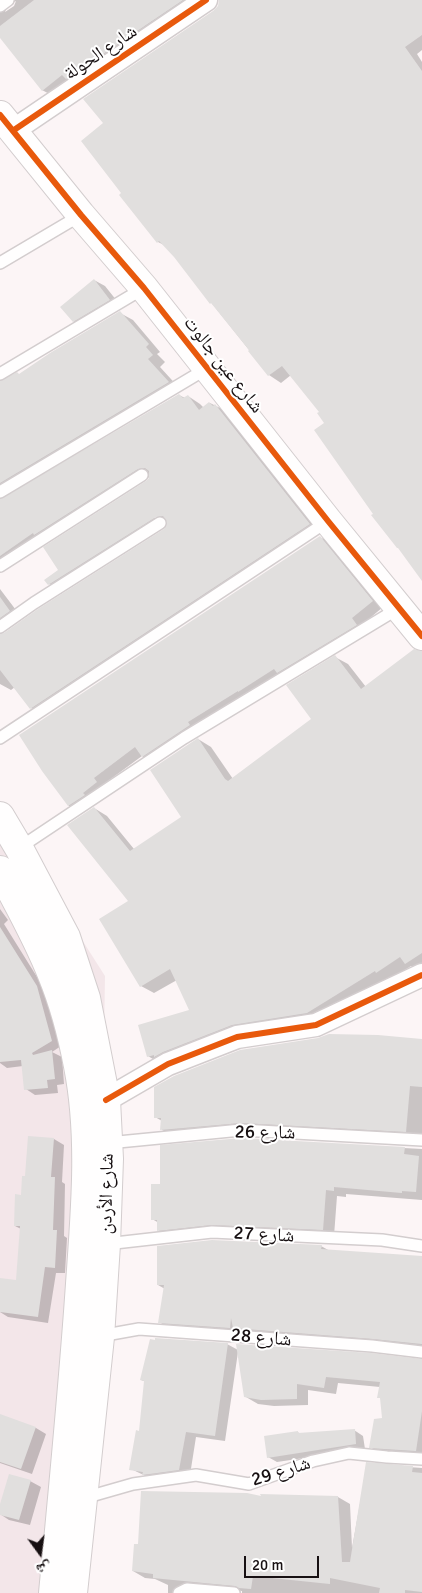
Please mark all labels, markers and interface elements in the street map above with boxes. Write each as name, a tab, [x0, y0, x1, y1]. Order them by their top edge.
street label: شارع الحولة	[60, 20, 142, 86]
street label: شارع عين جالوت	[178, 312, 268, 418]
street label: شارع 26	[234, 1121, 296, 1145]
street label: شارع الأردن	[95, 1153, 119, 1235]
street label: شارع 27	[233, 1222, 295, 1248]
street label: شارع 28	[230, 1324, 292, 1352]
street label: شارع 29	[249, 1452, 313, 1492]
north arrow	[15, 1528, 65, 1578]
scale bar	[247, 1546, 322, 1578]
text: 20 m	[252, 1556, 283, 1574]
text: ش	[34, 1558, 53, 1578]

